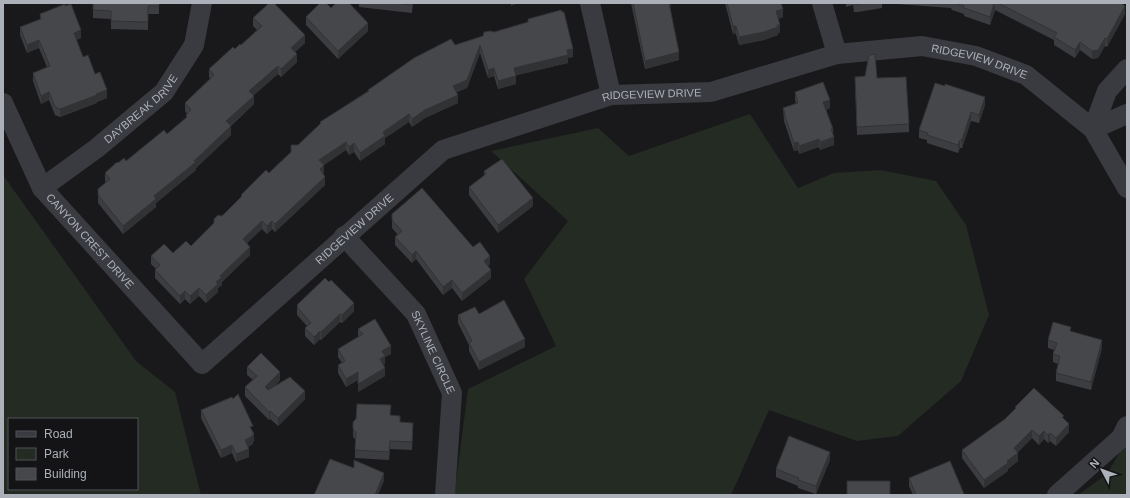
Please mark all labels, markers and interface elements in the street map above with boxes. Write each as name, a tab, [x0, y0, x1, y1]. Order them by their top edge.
street label: RIDGEVIEW DRIVE	[930, 42, 1029, 81]
street label: DAYBREAK DRIVE	[102, 72, 180, 146]
street label: RIDGEVIEW DRIVE	[600, 86, 702, 104]
street label: CANYON CREST DRIVE	[44, 191, 136, 291]
street label: RIDGEVIEW DRIVE	[313, 191, 396, 266]
street label: SKYLINE CIRCLE	[409, 309, 457, 396]
legend	[8, 418, 138, 490]
text: Road	[44, 427, 73, 441]
text: Park	[44, 447, 70, 461]
north arrow	[1082, 450, 1122, 490]
text: N	[1087, 456, 1102, 470]
text: Building	[44, 467, 87, 481]

